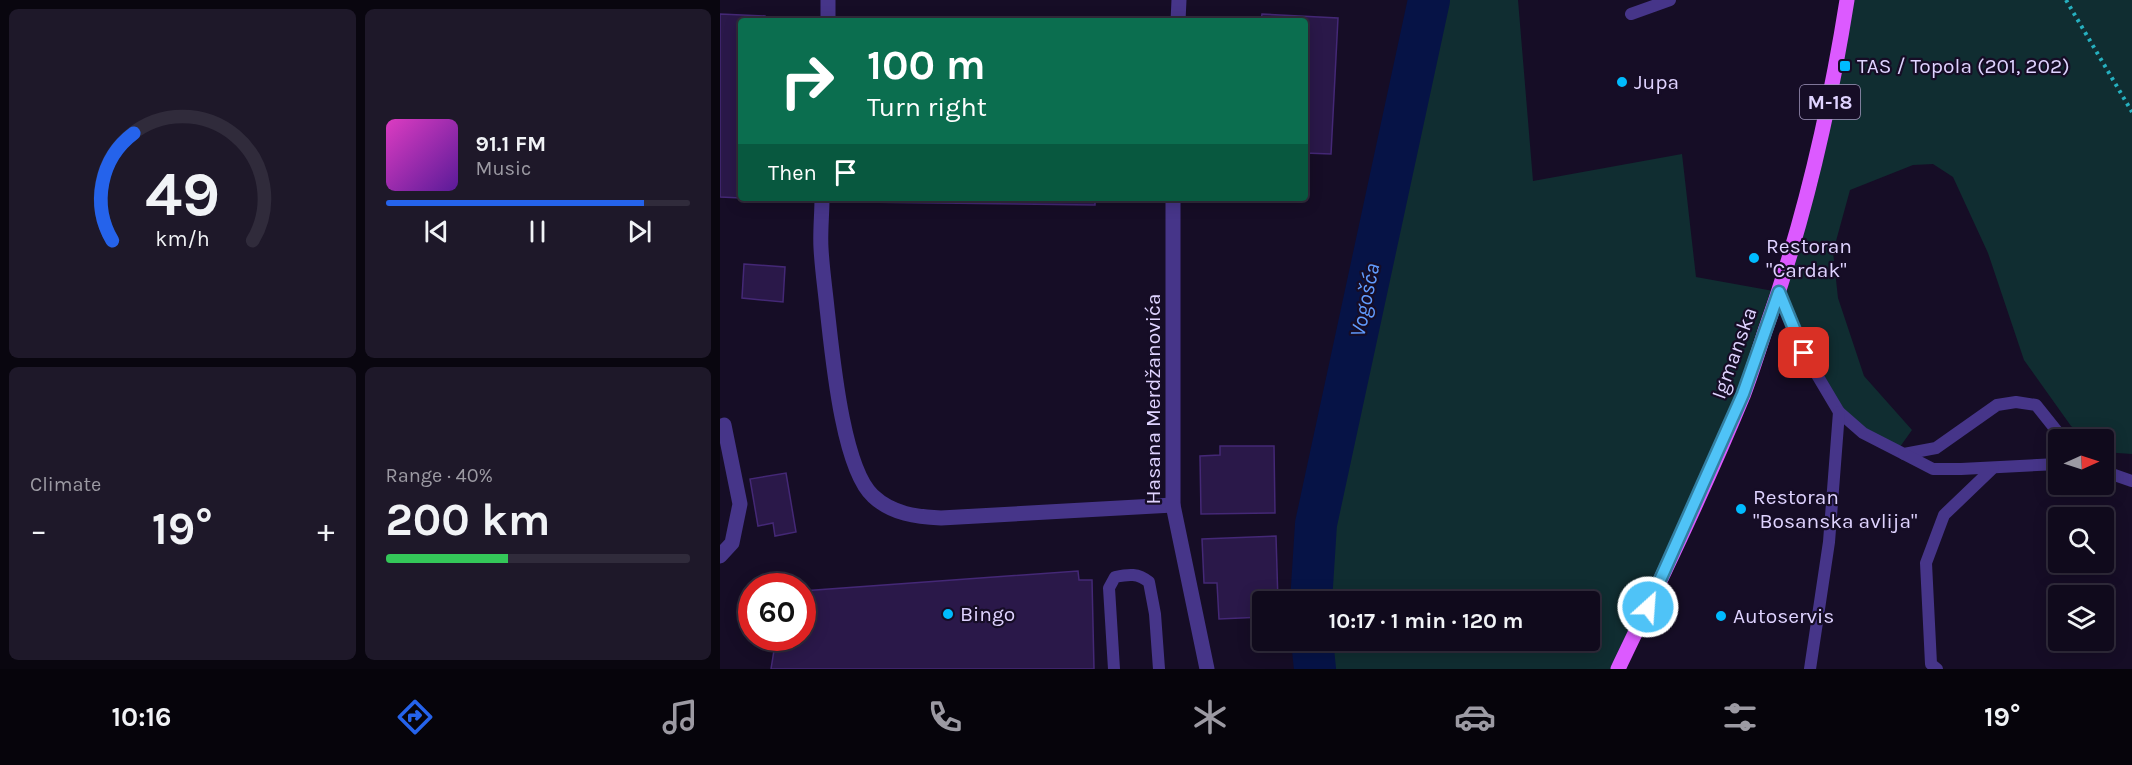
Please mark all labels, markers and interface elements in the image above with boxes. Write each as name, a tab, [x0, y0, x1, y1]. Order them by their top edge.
text: 100 m	[867, 40, 986, 90]
icon: right	[768, 42, 846, 120]
place label: TAS / Topola (201, 202)	[1857, 54, 2070, 78]
marker: TAS / Topola (201, 202)	[1838, 59, 1852, 73]
place label: Jupa	[1634, 70, 1679, 94]
marker: Jupa	[1615, 75, 1629, 89]
road number: M-18	[1800, 85, 1860, 119]
text: Turn right	[867, 91, 987, 123]
text: 91.1 FM	[476, 131, 546, 157]
icon: arrive	[829, 156, 862, 189]
text: Music	[476, 157, 531, 180]
text: 49	[145, 158, 220, 231]
text: Then	[768, 160, 817, 186]
icon: previous	[420, 215, 453, 248]
icon: pause	[521, 215, 554, 248]
icon: next	[623, 215, 656, 248]
text: km/h	[155, 226, 209, 251]
place label: Restoran "Cardak"	[1766, 234, 1852, 282]
marker: Restoran "Cardak"	[1747, 251, 1761, 265]
water label: Vogošća	[1344, 261, 1385, 340]
street label: Hasana Merdžanovića	[1141, 294, 1165, 504]
street label: Igmanska	[1706, 304, 1762, 402]
pin	[1778, 327, 1829, 378]
icon: arrive	[1787, 336, 1820, 369]
north arrow	[2048, 429, 2114, 495]
map controls	[2048, 429, 2114, 651]
text: Range · 40%	[386, 464, 493, 487]
text: Climate	[30, 473, 101, 496]
place label: Restoran "Bosanska avlija"	[1753, 485, 1917, 533]
text: 200 km	[386, 494, 550, 546]
marker: Restoran "Bosanska avlija"	[1734, 502, 1748, 516]
text: 19°	[152, 503, 213, 555]
button: search	[2048, 507, 2114, 573]
text: −	[30, 511, 47, 549]
text: +	[317, 511, 334, 549]
speed limit sign: 60	[738, 573, 816, 651]
position arrow	[1616, 575, 1680, 639]
button: layers	[2048, 585, 2114, 651]
place label: Bingo	[960, 602, 1015, 626]
place label: Autoservis	[1733, 604, 1834, 628]
marker: Bingo	[941, 607, 955, 621]
text: 10:17 · 1 min · 120 m	[1329, 608, 1523, 634]
marker: Autoservis	[1714, 609, 1728, 623]
icon: directions	[394, 696, 436, 738]
icon: music	[659, 696, 701, 738]
icon: phone	[924, 696, 966, 738]
icon: climate	[1189, 696, 1231, 738]
icon: car	[1454, 696, 1496, 738]
icon: filters	[1719, 696, 1761, 738]
text: 10:16	[111, 701, 171, 733]
text: 19°	[1984, 701, 2021, 733]

